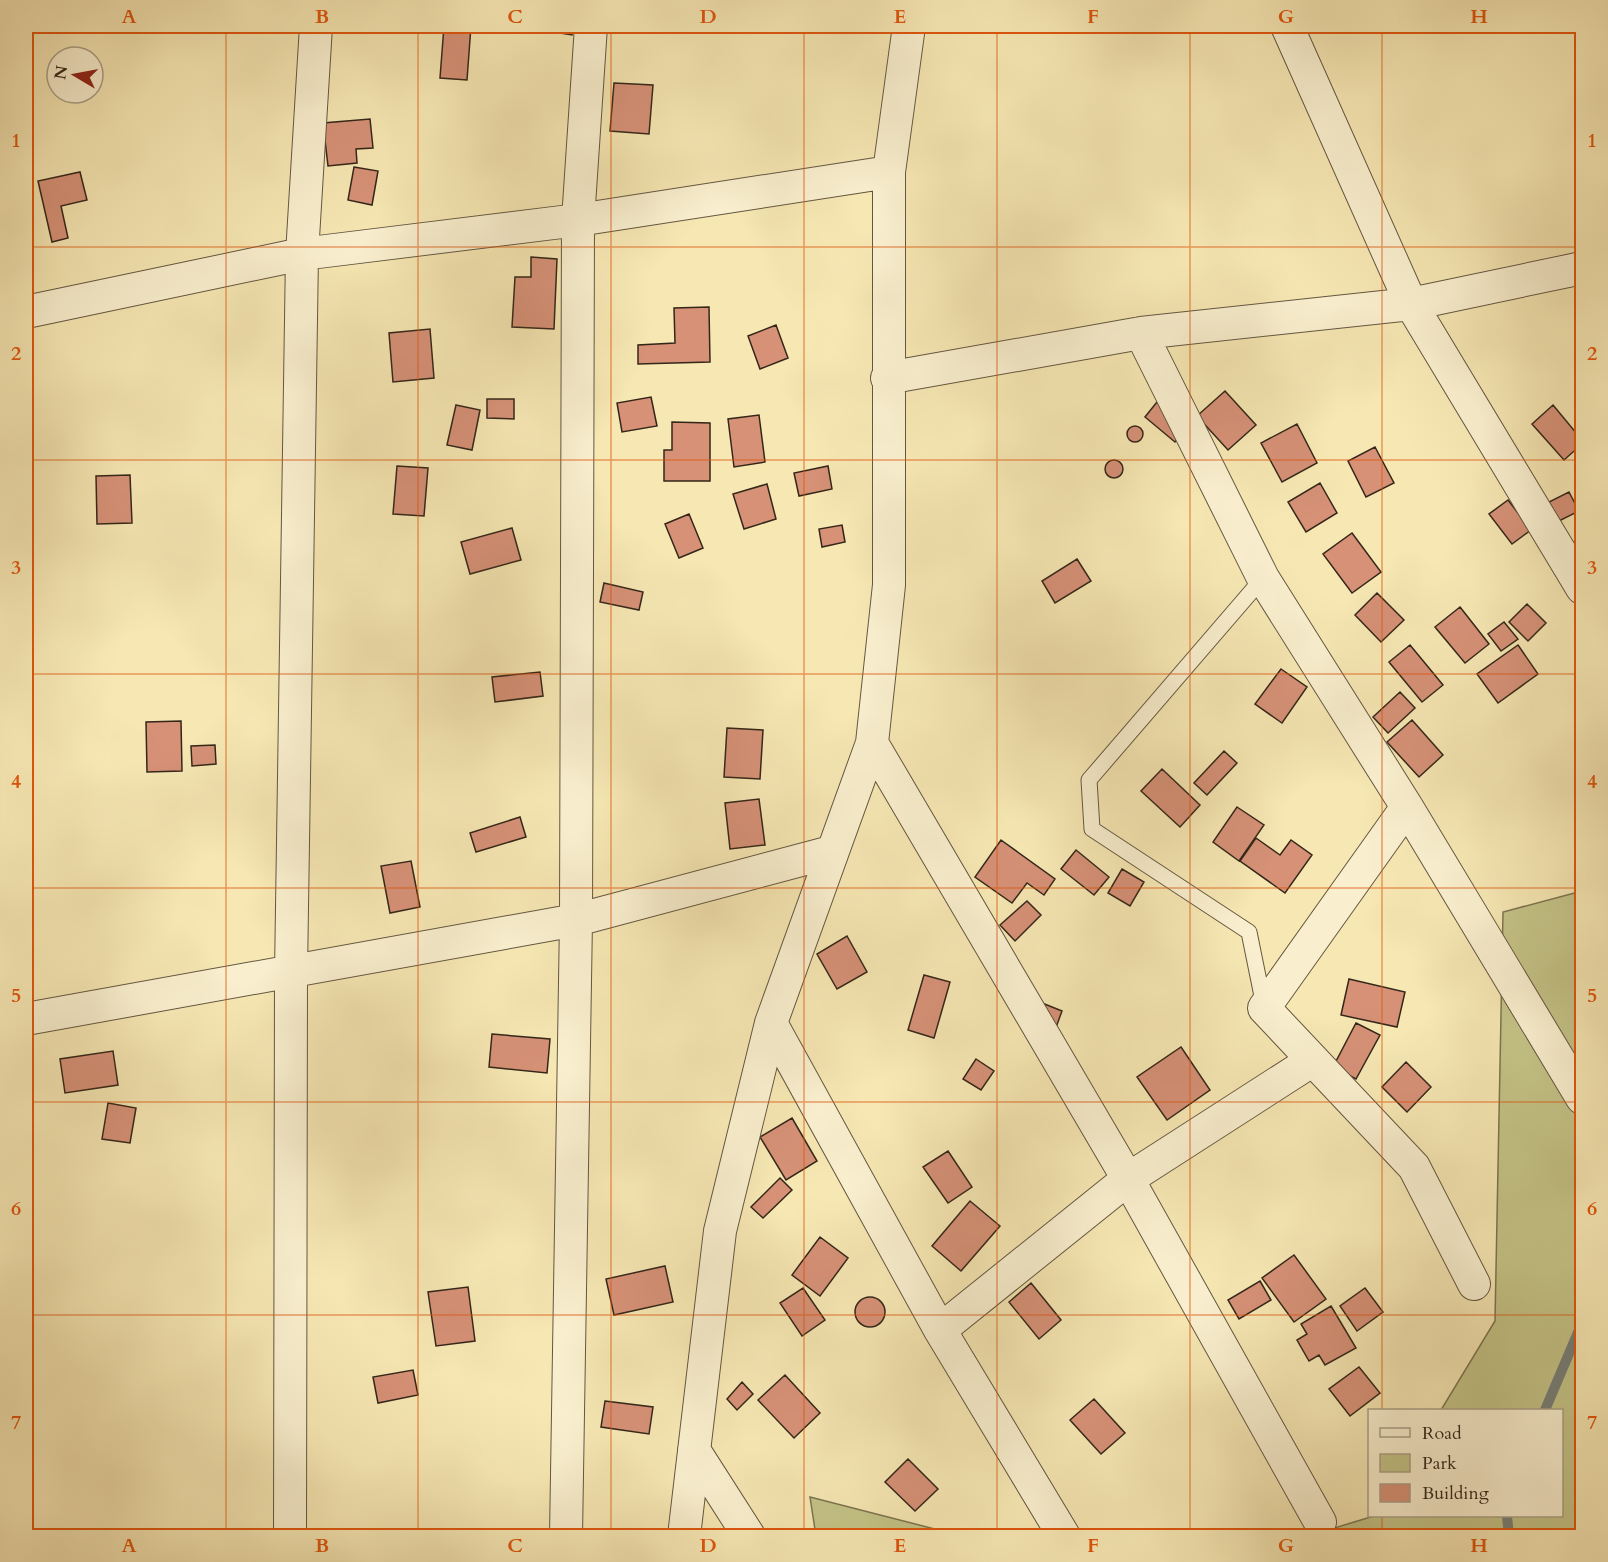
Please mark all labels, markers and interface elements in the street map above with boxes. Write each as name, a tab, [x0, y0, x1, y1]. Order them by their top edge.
text: A	[121, 3, 137, 30]
text: B	[315, 3, 329, 30]
text: C	[507, 3, 523, 30]
text: D	[699, 3, 717, 30]
text: E	[894, 3, 906, 30]
text: F	[1087, 3, 1099, 30]
text: G	[1278, 3, 1294, 30]
text: H	[1470, 3, 1488, 30]
north arrow	[45, 45, 105, 105]
text: N	[49, 64, 73, 81]
text: 1	[11, 127, 21, 154]
text: 1	[1587, 127, 1597, 154]
text: 2	[11, 340, 21, 367]
text: 2	[1587, 340, 1597, 367]
text: 3	[11, 554, 21, 581]
text: 3	[1587, 554, 1597, 581]
text: 4	[11, 768, 21, 795]
text: 4	[1587, 768, 1597, 795]
text: 5	[11, 982, 21, 1009]
text: 5	[1587, 982, 1597, 1009]
text: 6	[11, 1195, 21, 1222]
text: 6	[1587, 1195, 1597, 1222]
text: 7	[11, 1409, 21, 1436]
legend	[1368, 1409, 1563, 1517]
text: 7	[1587, 1409, 1597, 1436]
text: Road	[1422, 1421, 1462, 1446]
text: Park	[1422, 1451, 1457, 1476]
text: Building	[1422, 1481, 1490, 1506]
text: A	[121, 1532, 137, 1559]
text: B	[315, 1532, 329, 1559]
text: C	[507, 1532, 523, 1559]
text: D	[699, 1532, 717, 1559]
text: E	[894, 1532, 906, 1559]
text: F	[1087, 1532, 1099, 1559]
text: G	[1278, 1532, 1294, 1559]
text: H	[1470, 1532, 1488, 1559]

